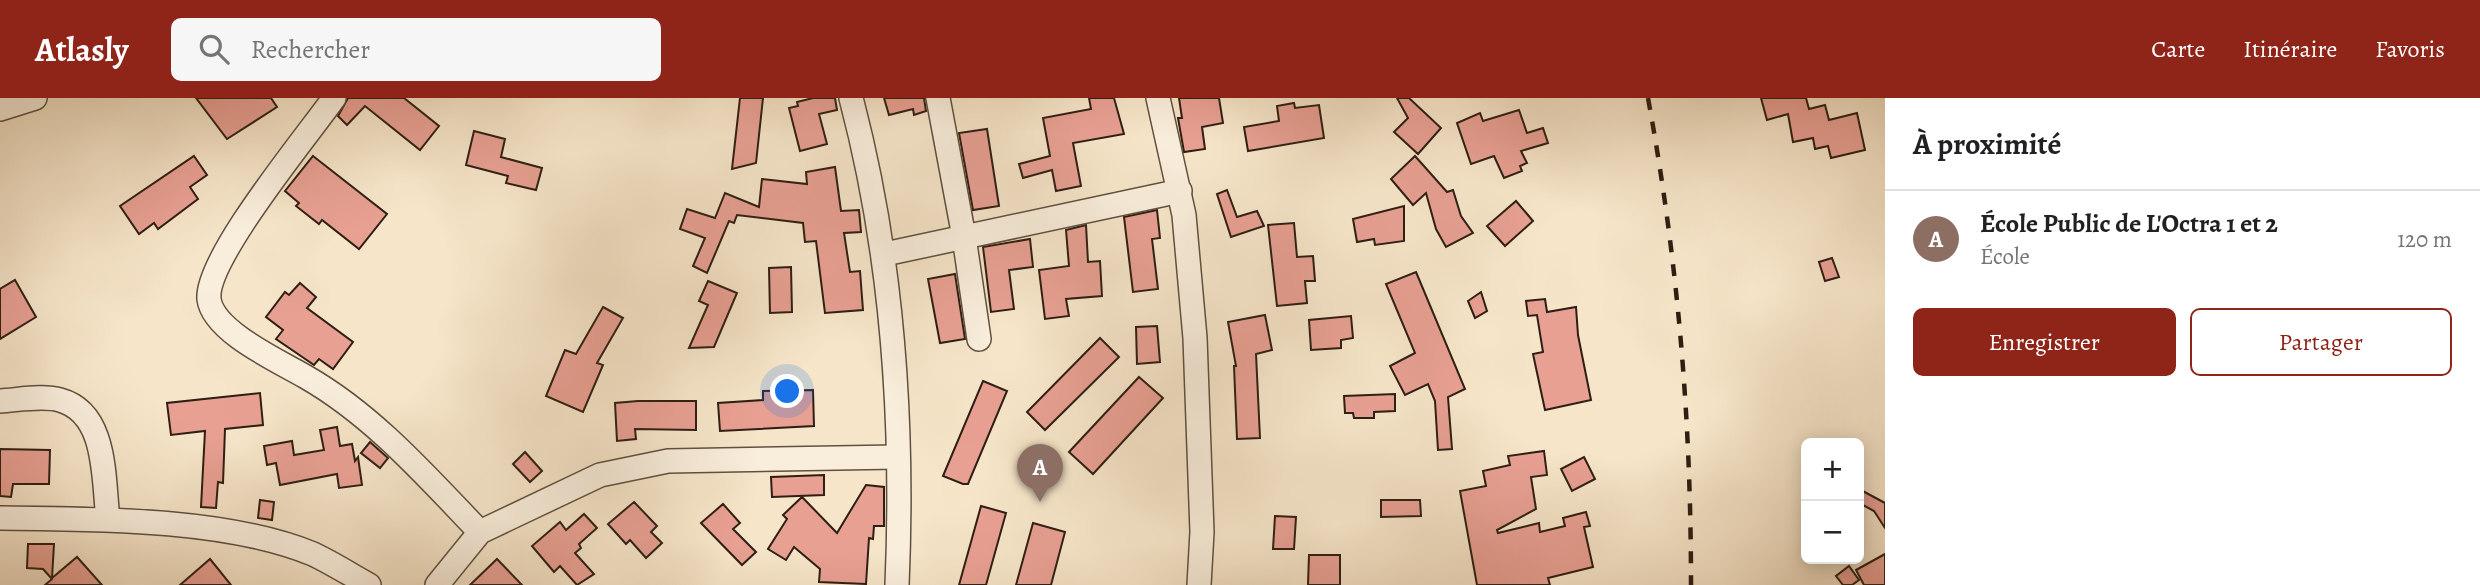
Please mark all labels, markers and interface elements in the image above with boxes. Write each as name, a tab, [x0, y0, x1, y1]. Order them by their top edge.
search box	[171, 18, 661, 81]
text: Atlasly	[35, 27, 129, 72]
icon: search	[195, 30, 233, 68]
text: Rechercher	[251, 32, 370, 67]
text: Carte	[2151, 33, 2205, 65]
text: Itinéraire	[2243, 33, 2337, 65]
text: Favoris	[2375, 33, 2445, 65]
text: À proximité	[1913, 124, 2061, 164]
text: École Public de L'Octra 1 et 2	[1980, 206, 2278, 241]
text: A	[1929, 224, 1943, 255]
text: 120 m	[2397, 224, 2452, 255]
text: École	[1980, 241, 2030, 272]
button: Enregistrer	[1913, 308, 2176, 376]
button: Partager	[2190, 308, 2452, 376]
your location	[770, 374, 804, 408]
map controls	[1801, 438, 1864, 564]
button: +	[1801, 438, 1864, 501]
pin: A	[1017, 444, 1063, 502]
button: −	[1801, 501, 1864, 564]

